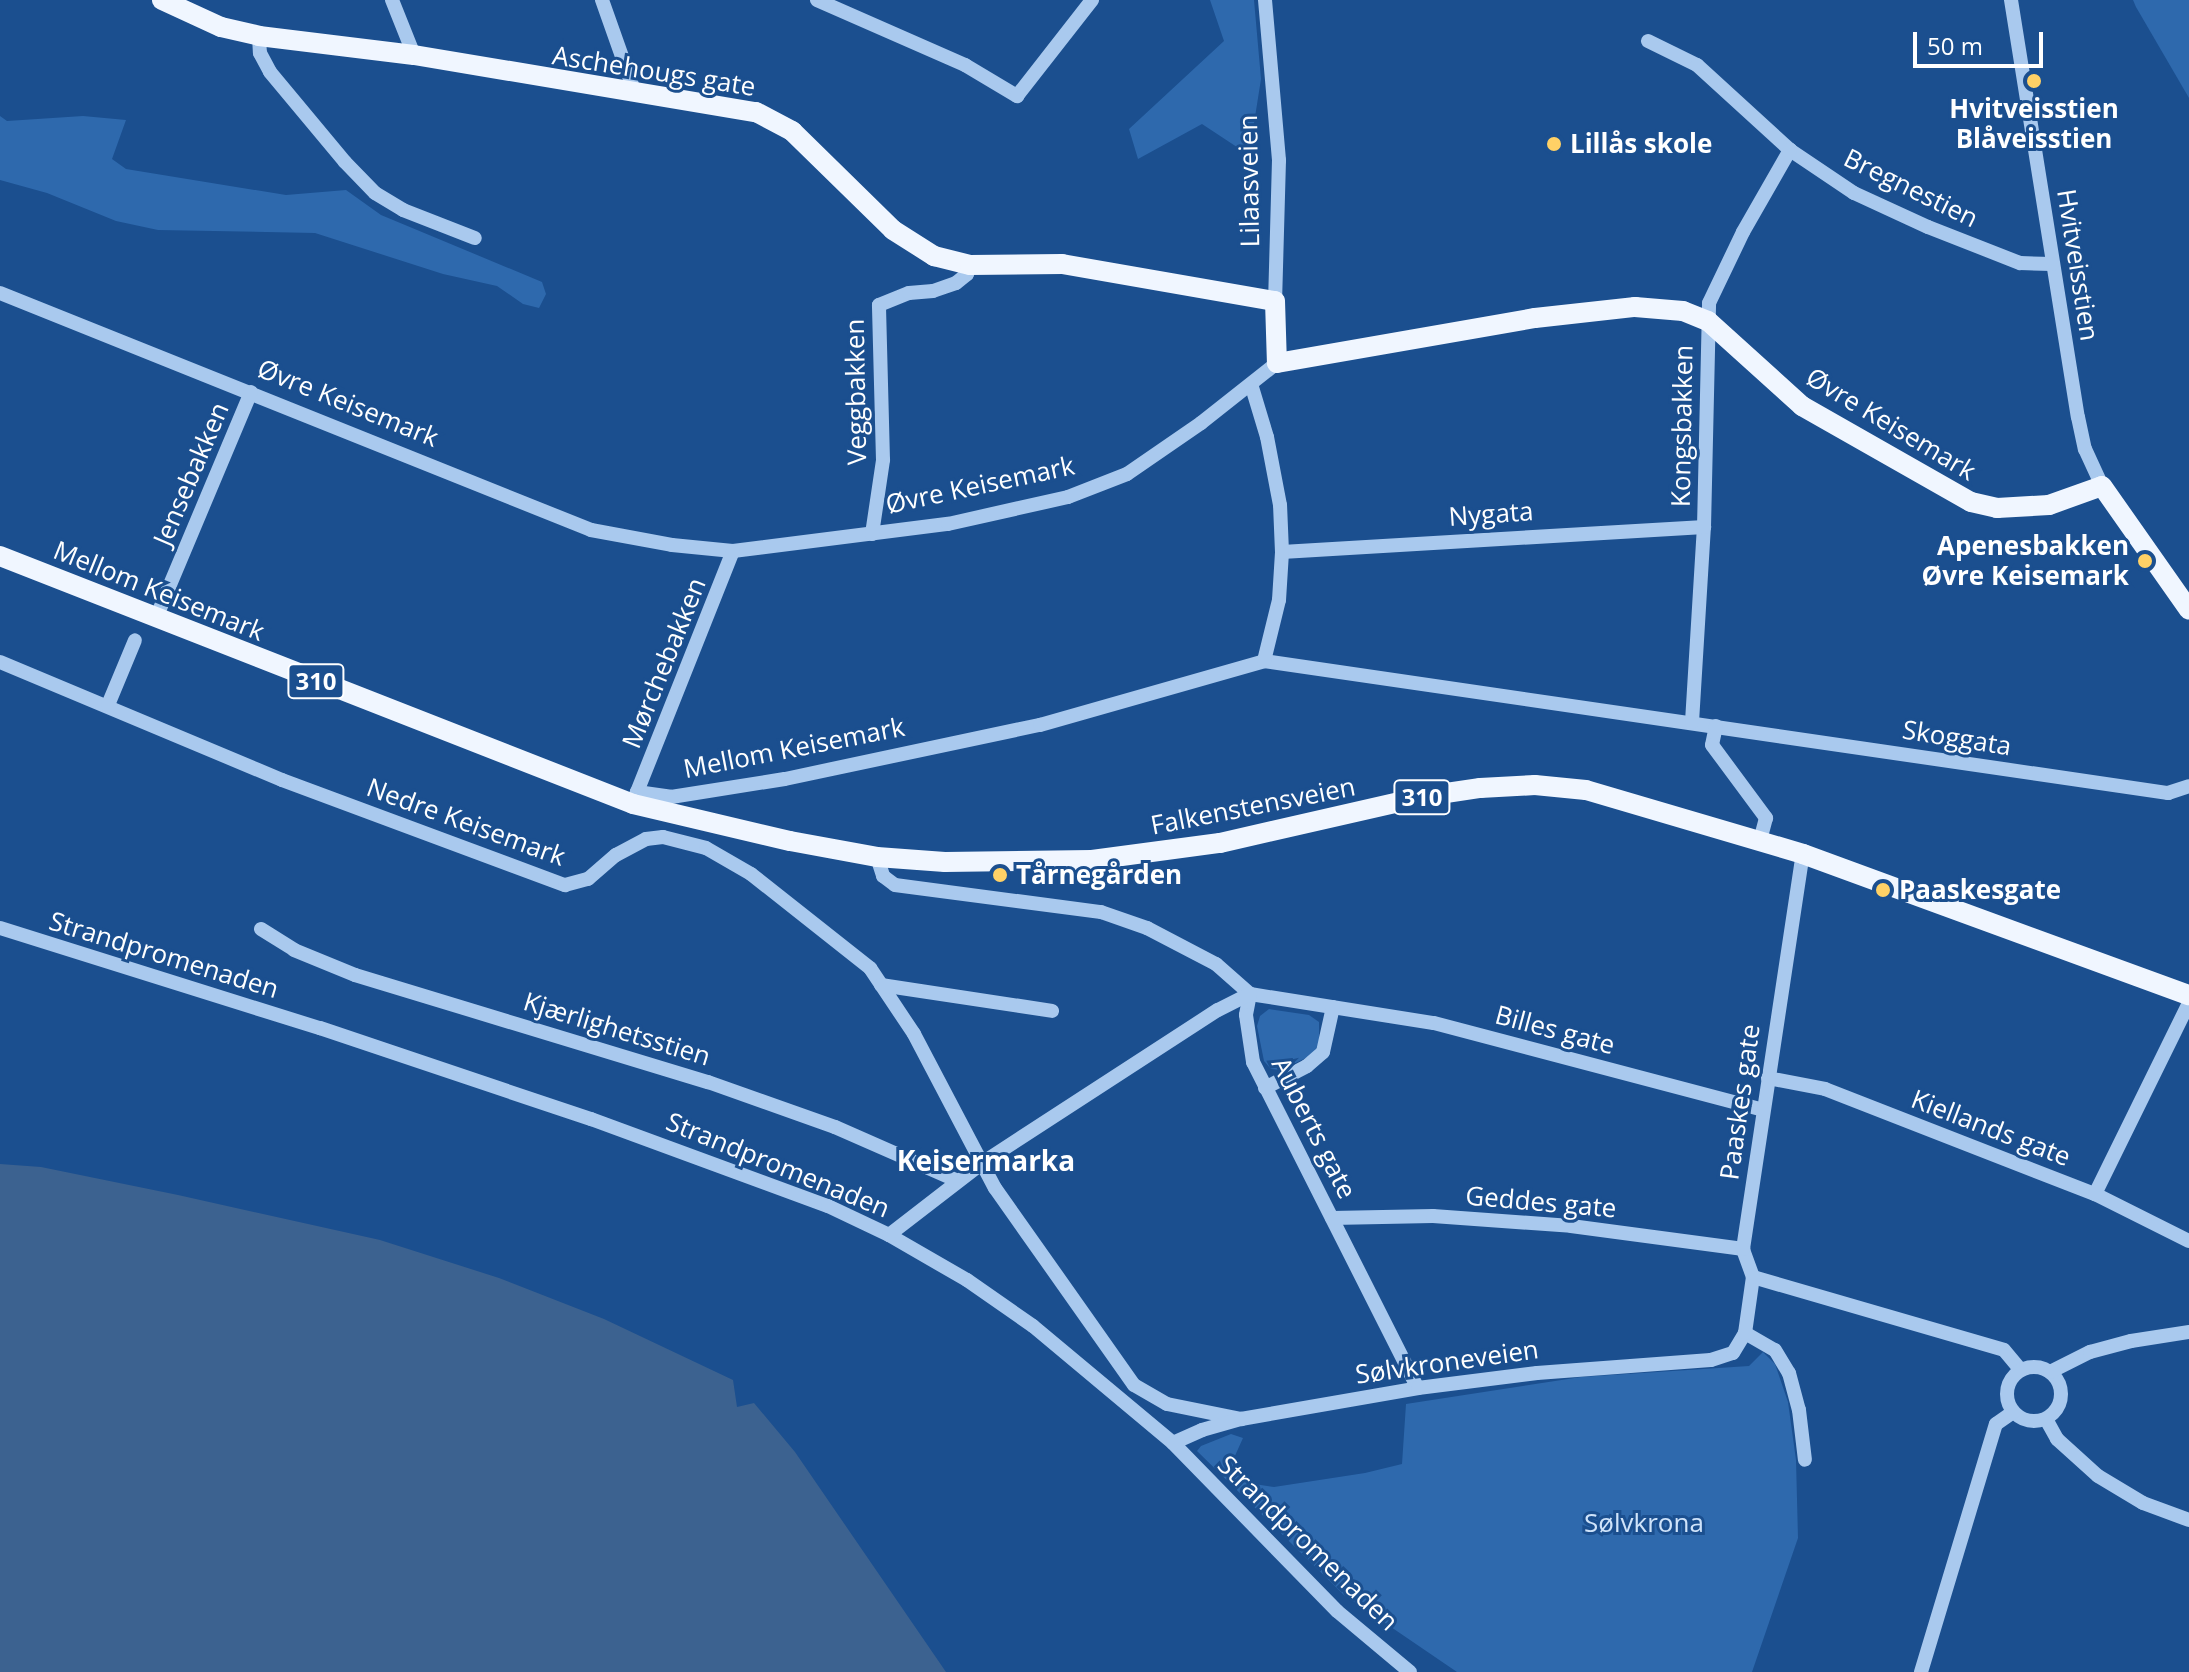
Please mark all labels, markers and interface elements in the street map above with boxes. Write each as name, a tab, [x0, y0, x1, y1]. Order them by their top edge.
scale bar	[1917, 16, 2047, 66]
text: 50 m	[1927, 29, 1983, 62]
street label: Aschehougs gate	[550, 40, 758, 102]
marker: Hvitveisstien Blåveisstien	[2025, 72, 2043, 90]
place label: Hvitveisstien Blåveisstien	[1949, 93, 2119, 154]
street label: Lilaasveien	[1232, 114, 1266, 248]
place label: Lillås skole	[1570, 128, 1712, 160]
marker: Lillås skole	[1545, 135, 1563, 153]
street label: Bregnestien	[1839, 142, 1983, 234]
street label: Hvitveisstien	[2051, 187, 2105, 343]
street label: Veggbakken	[839, 318, 873, 466]
street label: Kongsbakken	[1665, 345, 1699, 507]
street label: Øvre Keisemark	[253, 353, 443, 453]
street label: Øvre Keisemark	[1801, 361, 1981, 487]
street label: Jensebakken	[147, 398, 235, 550]
street label: Øvre Keisemark	[883, 450, 1077, 520]
street label: Nygata	[1448, 495, 1534, 533]
place label: Apenesbakken Øvre Keisemark	[1922, 530, 2129, 592]
street label: Mellom Keisemark	[49, 534, 269, 648]
marker: Apenesbakken Øvre Keisemark	[2136, 552, 2154, 570]
street label: Mørchebakken	[616, 573, 712, 753]
road number: 310	[286, 661, 346, 701]
street label: Mellom Keisemark	[681, 711, 907, 785]
street label: Skoggata	[1900, 714, 2014, 762]
street label: Falkenstensveien	[1148, 771, 1358, 841]
street label: Nedre Keisemark	[362, 772, 570, 872]
road number: 310	[1392, 777, 1452, 817]
place label: Tårnegården	[1016, 859, 1182, 891]
marker: Tårnegården	[991, 866, 1009, 884]
place label: Paaskesgate	[1899, 874, 2061, 906]
marker: Paaskesgate	[1874, 881, 1892, 899]
street label: Strandpromenaden	[46, 905, 282, 1005]
street label: Kjærlighetsstien	[520, 986, 714, 1072]
street label: Billes gate	[1492, 999, 1618, 1061]
street label: Paaskes gate	[1714, 1022, 1766, 1182]
street label: Auberts gate	[1265, 1052, 1363, 1204]
street label: Kiellands gate	[1907, 1083, 2075, 1173]
street label: Strandpromenaden	[662, 1106, 894, 1224]
district label: Keisermarka	[897, 1143, 1075, 1177]
street label: Geddes gate	[1464, 1180, 1618, 1224]
street label: Sølvkroneveien	[1353, 1334, 1541, 1390]
street label: Strandpromenaden	[1212, 1449, 1404, 1637]
park label: Sølvkrona	[1584, 1507, 1704, 1539]

